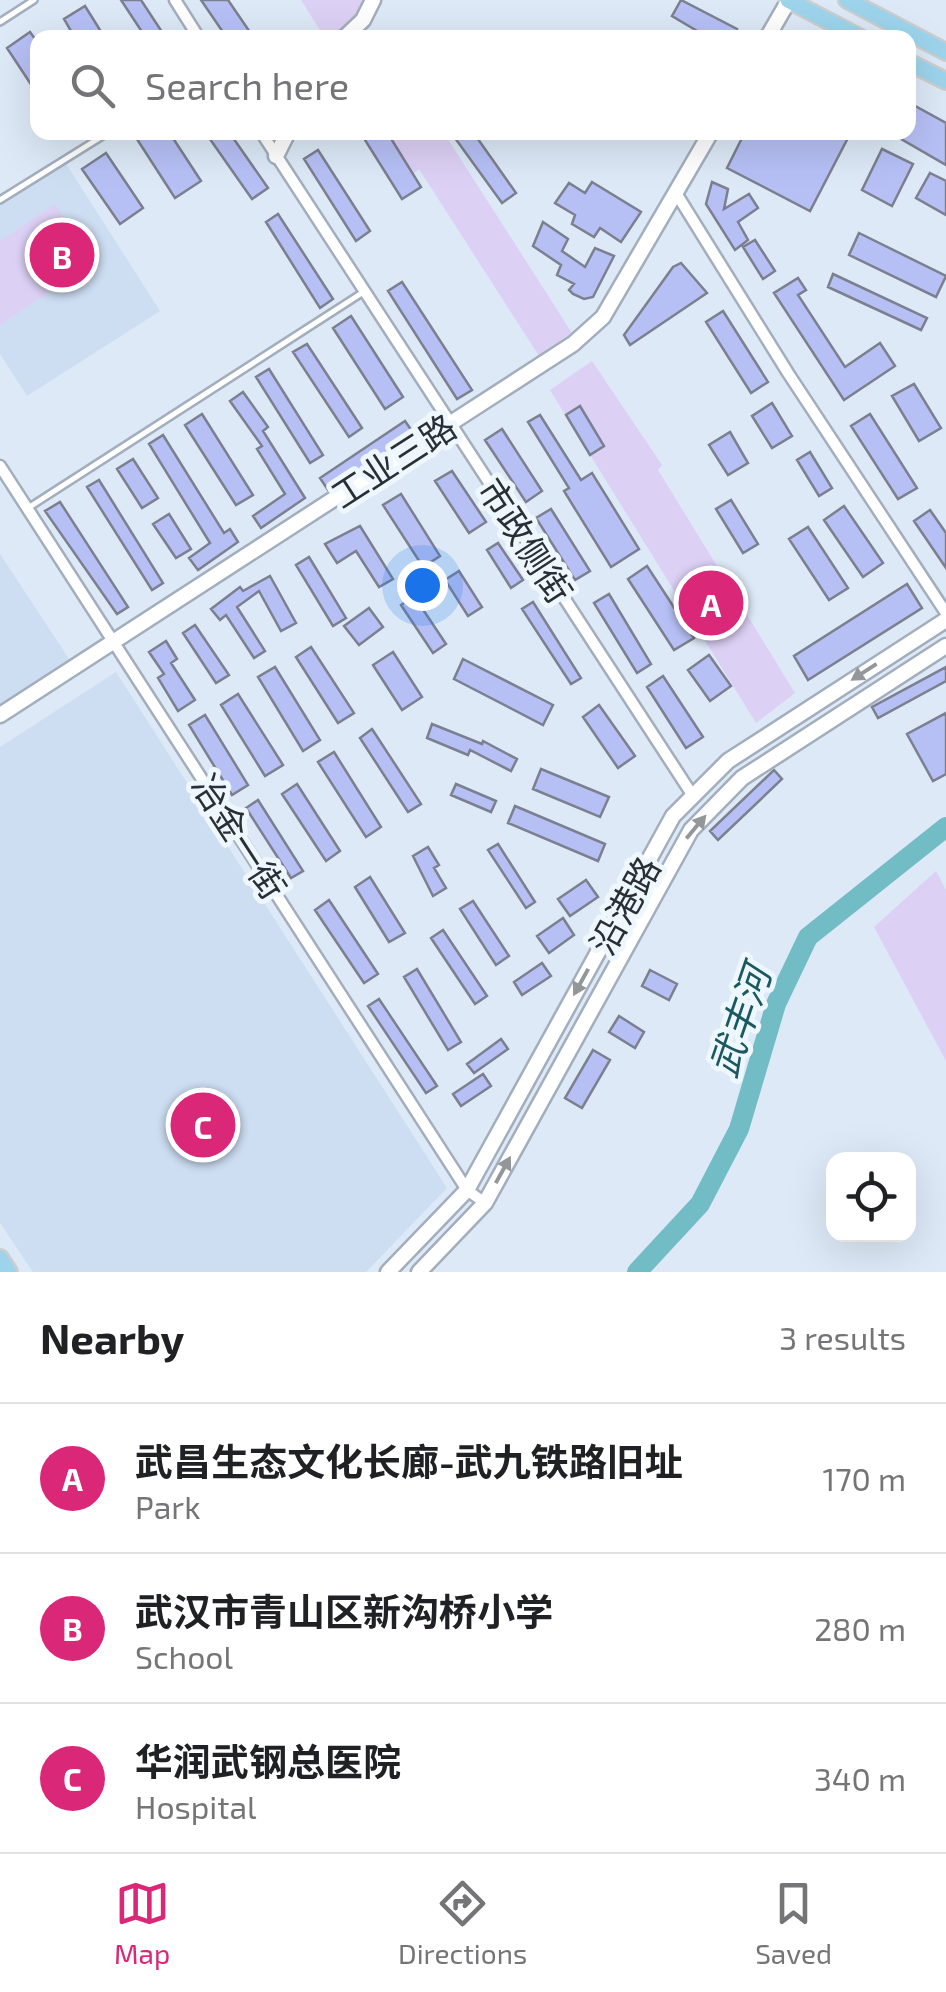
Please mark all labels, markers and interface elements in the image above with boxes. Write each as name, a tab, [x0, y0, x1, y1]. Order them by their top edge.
search box	[30, 30, 916, 140]
icon: search	[65, 58, 120, 113]
text: Search here	[145, 62, 349, 108]
pin: B	[30, 218, 94, 292]
street label: 工业三路	[323, 404, 463, 516]
street label: 市政侧街	[470, 470, 582, 610]
your location	[397, 560, 448, 611]
pin: A	[678, 566, 744, 640]
one-way arrow	[850, 662, 877, 680]
street label: 冶金一街	[184, 766, 296, 906]
one-way arrow	[685, 814, 706, 839]
street label: 沿港路	[580, 849, 668, 961]
water label: 武丰河	[699, 953, 782, 1082]
one-way arrow	[573, 968, 590, 997]
pin: C	[170, 1088, 236, 1162]
map controls	[826, 1152, 916, 1242]
button: locate	[826, 1152, 916, 1242]
one-way arrow	[494, 1156, 511, 1185]
text: Nearby	[40, 1312, 184, 1362]
text: 3 results	[779, 1318, 906, 1356]
text: 武昌生态文化长廊-武九铁路旧址	[135, 1438, 683, 1484]
text: A	[62, 1459, 83, 1497]
text: 170 m	[822, 1459, 906, 1497]
text: Park	[135, 1487, 200, 1525]
text: 武汉市青山区新沟桥小学	[135, 1588, 553, 1634]
text: B	[62, 1609, 83, 1647]
text: 280 m	[814, 1609, 906, 1647]
text: School	[135, 1637, 233, 1675]
text: 华润武钢总医院	[135, 1738, 401, 1784]
text: C	[63, 1759, 82, 1797]
text: 340 m	[814, 1759, 906, 1797]
text: Hospital	[135, 1787, 257, 1825]
tab: Map	[114, 1876, 170, 1970]
tab: Directions	[398, 1876, 527, 1970]
tab: Saved	[755, 1876, 832, 1970]

